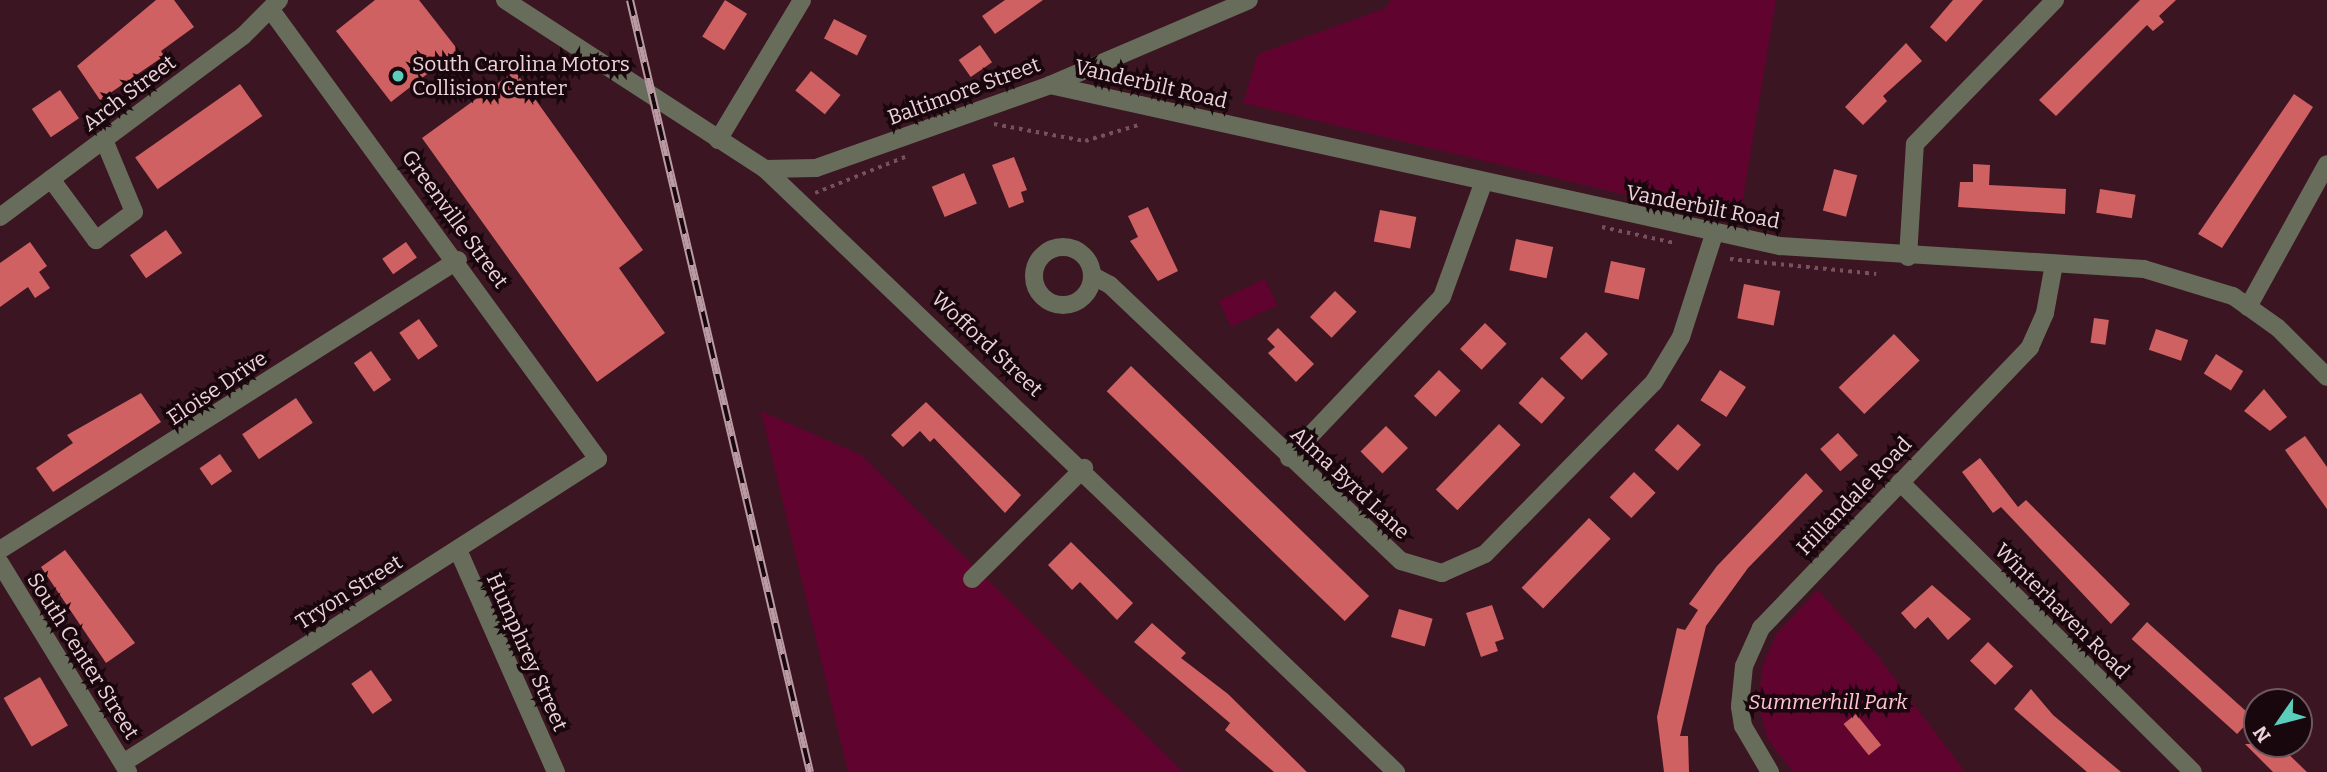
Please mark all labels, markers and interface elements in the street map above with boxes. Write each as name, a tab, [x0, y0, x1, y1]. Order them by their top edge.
street label: Arch Street	[77, 50, 181, 136]
place label: South Carolina Motors Collision Center	[412, 51, 630, 101]
street label: Baltimore Street	[884, 52, 1044, 130]
street label: Vanderbilt Road	[1072, 54, 1230, 114]
marker: South Carolina Motors Collision Center	[390, 68, 406, 84]
street label: Greenville Street	[397, 145, 513, 293]
street label: Vanderbilt Road	[1624, 180, 1782, 234]
street label: Wofford Street	[926, 286, 1048, 402]
street label: Eloise Drive	[162, 345, 272, 431]
street label: Alma Byrd Lane	[1285, 421, 1415, 545]
street label: Hillandale Road	[1791, 432, 1917, 560]
street label: Winterhaven Road	[1989, 538, 2135, 684]
street label: Tryon Street	[291, 549, 407, 635]
street label: South Center Street	[22, 568, 144, 744]
street label: Humphrey Street	[481, 569, 573, 735]
north arrow	[2243, 688, 2313, 758]
park label: Summerhill Park	[1748, 689, 1908, 715]
text: N	[2248, 722, 2276, 747]

